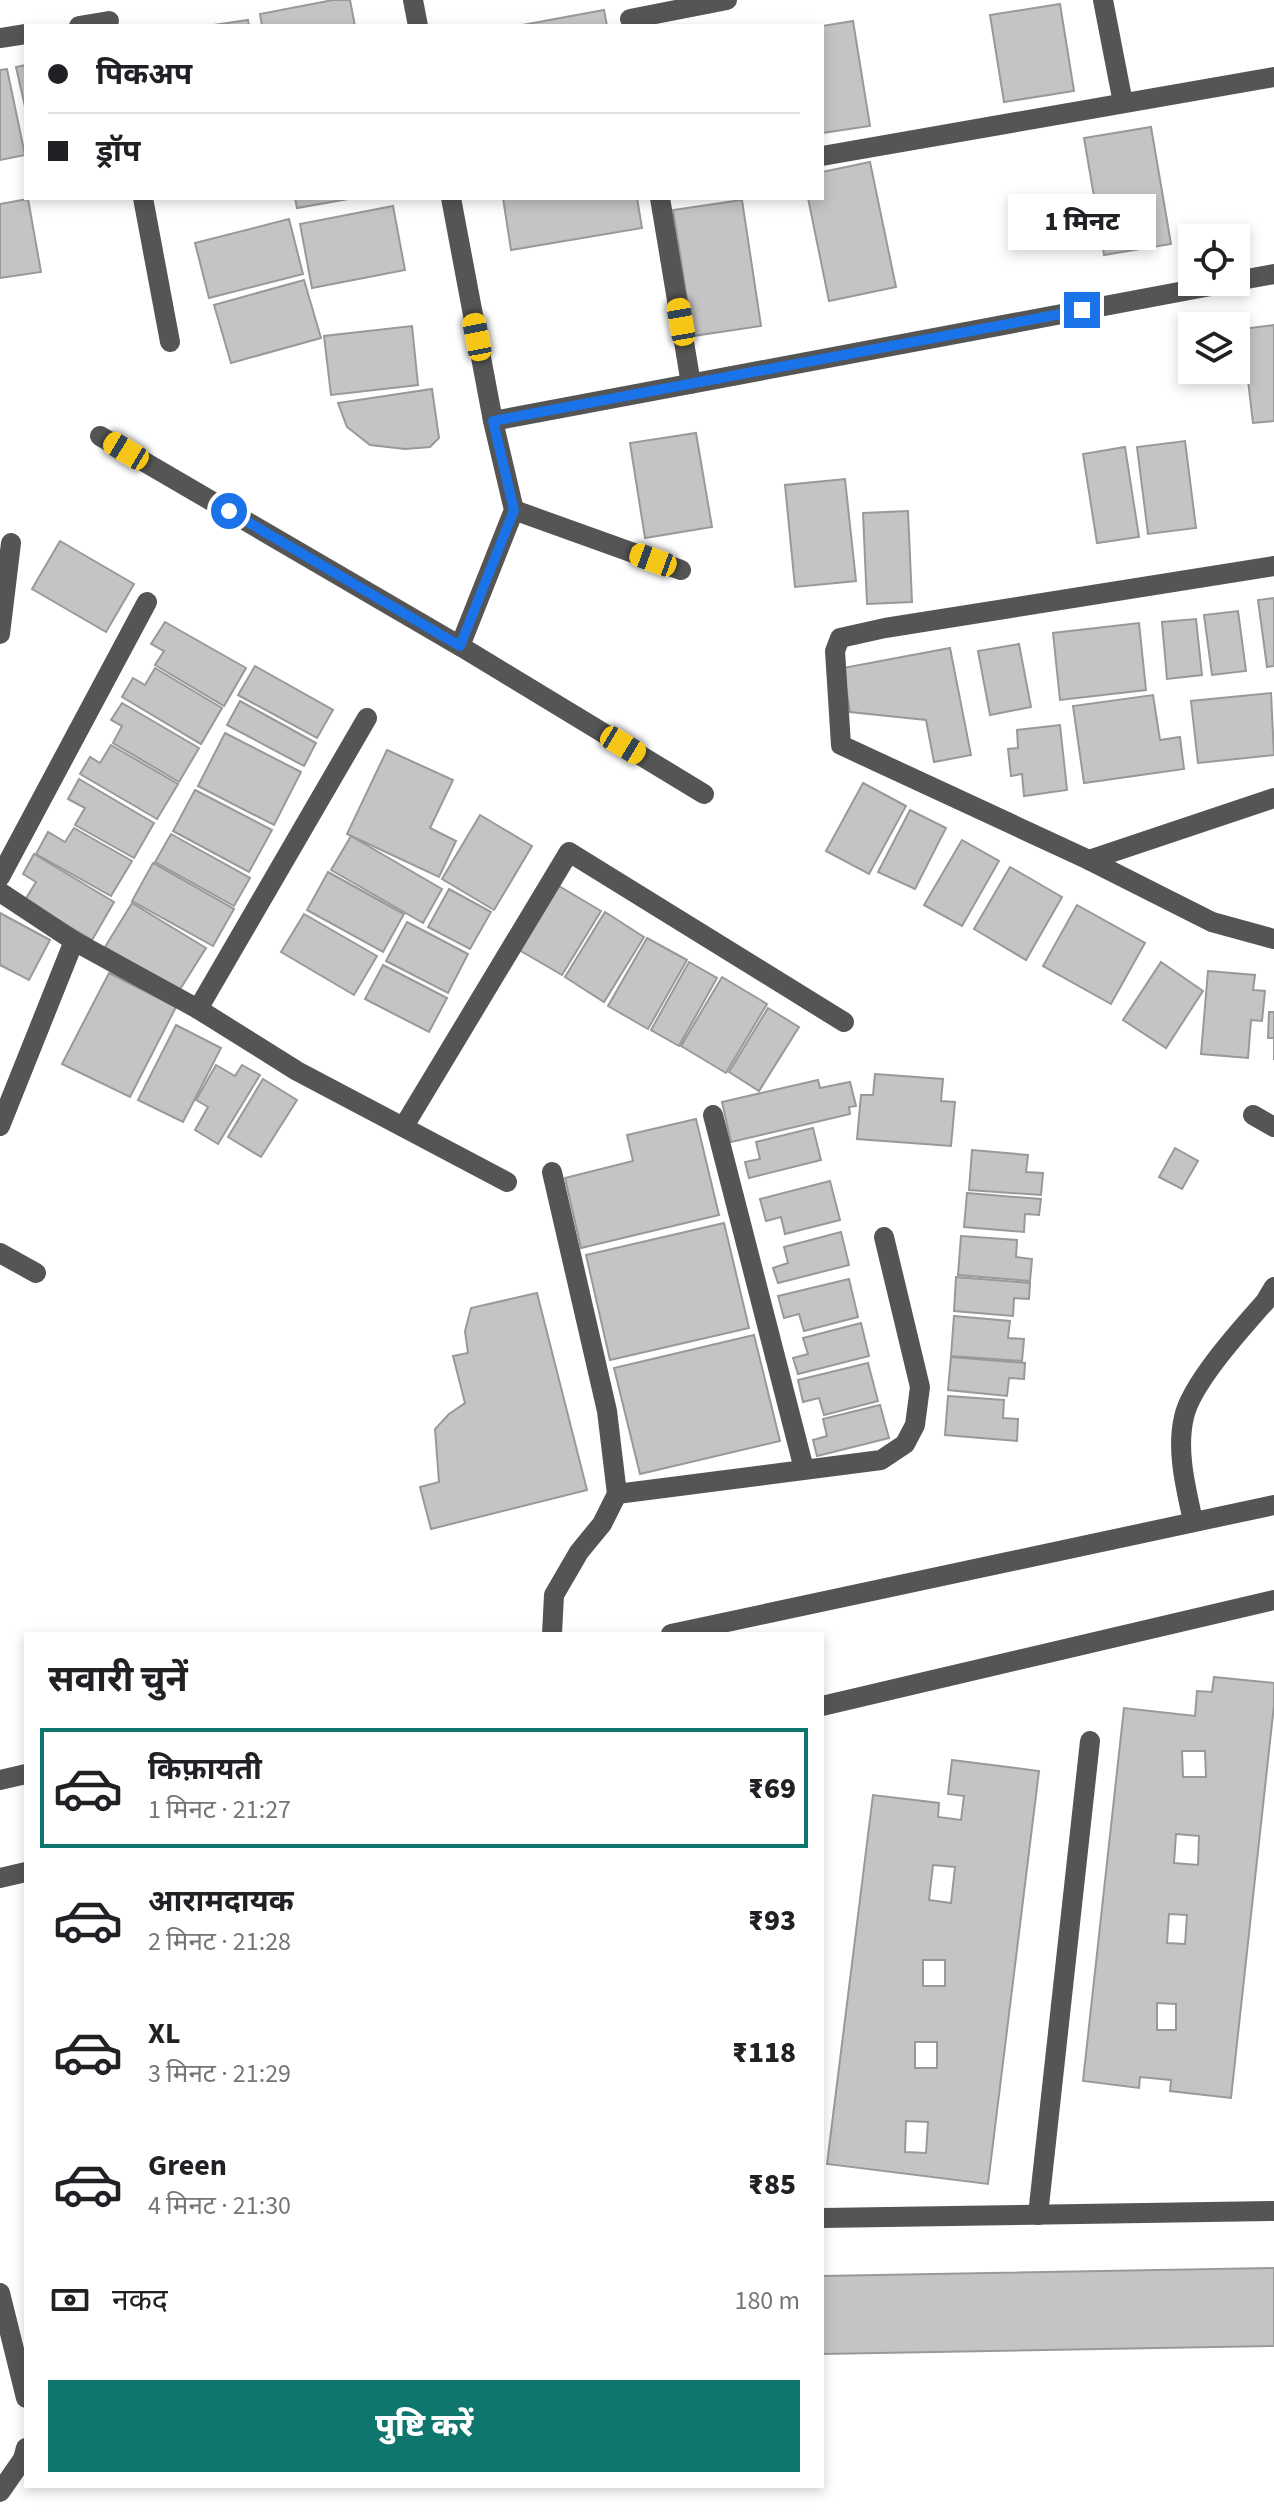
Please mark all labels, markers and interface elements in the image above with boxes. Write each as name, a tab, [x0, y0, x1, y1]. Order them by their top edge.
text: पिकअप	[96, 53, 192, 96]
text: ड्रॉप	[96, 130, 140, 173]
callout: 1 मिनट	[1008, 194, 1156, 250]
text: 1 मिनट	[1044, 203, 1120, 240]
map controls	[1178, 224, 1250, 384]
button: locate	[1178, 224, 1250, 296]
route end	[1064, 292, 1100, 328]
car	[665, 296, 697, 348]
car	[461, 311, 493, 363]
button: layers	[1178, 312, 1250, 384]
car	[99, 428, 153, 474]
route start	[211, 493, 247, 529]
car	[626, 541, 680, 579]
car	[596, 722, 650, 768]
text: सवारी चुनें	[48, 1654, 188, 1705]
text: किफ़ायती	[148, 1748, 262, 1791]
icon: car	[52, 1752, 124, 1824]
text: ₹69	[748, 1767, 796, 1810]
text: 1 मिनट · 21:27	[148, 1791, 291, 1828]
text: आरामदायक	[148, 1880, 294, 1923]
icon: car	[52, 1884, 124, 1956]
text: ₹93	[748, 1899, 796, 1942]
text: 2 मिनट · 21:28	[148, 1923, 291, 1960]
text: XL	[148, 2012, 181, 2055]
icon: car	[52, 2016, 124, 2088]
text: ₹118	[732, 2031, 796, 2074]
text: 3 मिनट · 21:29	[148, 2055, 291, 2092]
text: Green	[148, 2144, 227, 2187]
icon: car	[52, 2148, 124, 2220]
text: ₹85	[748, 2163, 796, 2206]
text: 4 मिनट · 21:30	[148, 2187, 291, 2224]
icon: cash	[48, 2278, 92, 2322]
text: नकद	[112, 2279, 168, 2322]
text: 180 m	[734, 2282, 800, 2319]
button: पुष्टि करें	[48, 2380, 800, 2472]

